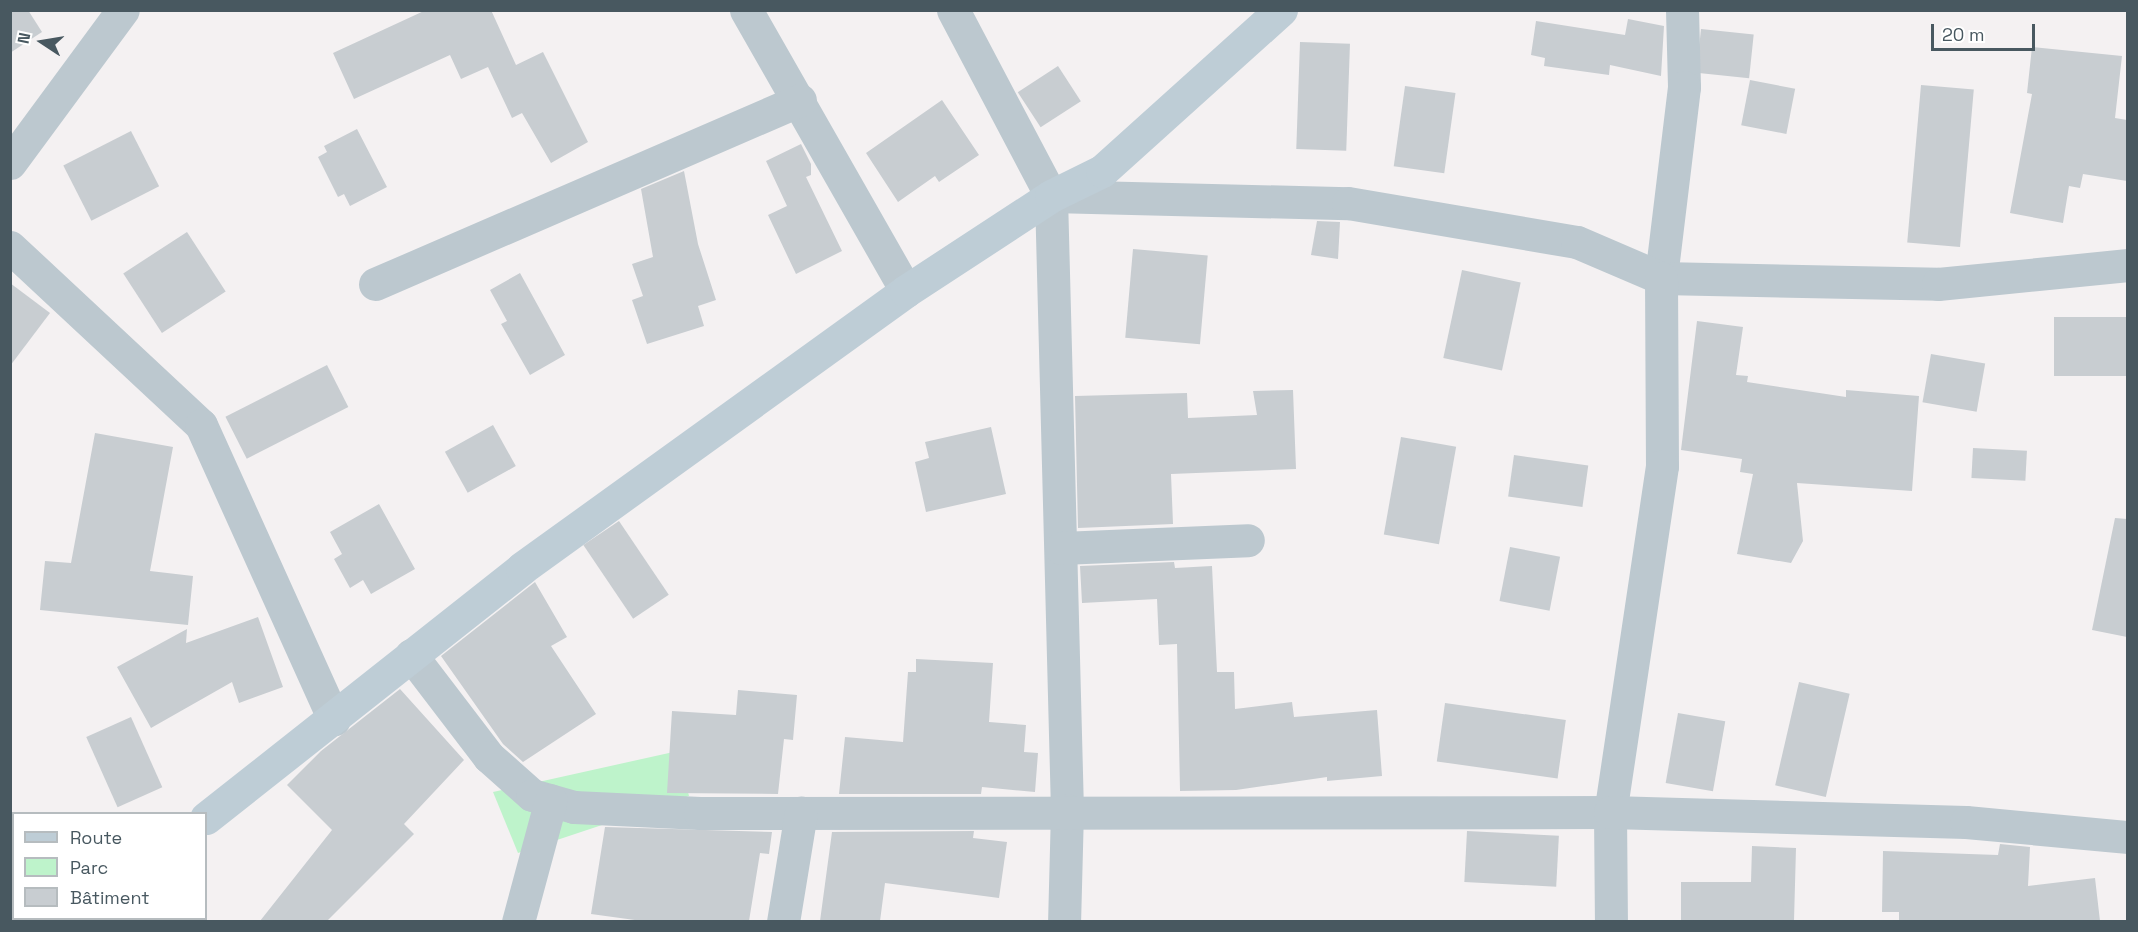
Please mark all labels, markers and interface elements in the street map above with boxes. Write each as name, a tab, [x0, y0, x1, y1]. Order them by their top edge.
north arrow	[12, 12, 72, 72]
scale bar	[1934, 12, 2038, 50]
text: 20 m	[1942, 23, 1985, 46]
text: N	[13, 31, 35, 46]
legend	[12, 812, 207, 920]
text: Route	[70, 826, 122, 849]
text: Parc	[70, 856, 108, 879]
text: Bâtiment	[70, 886, 150, 909]

